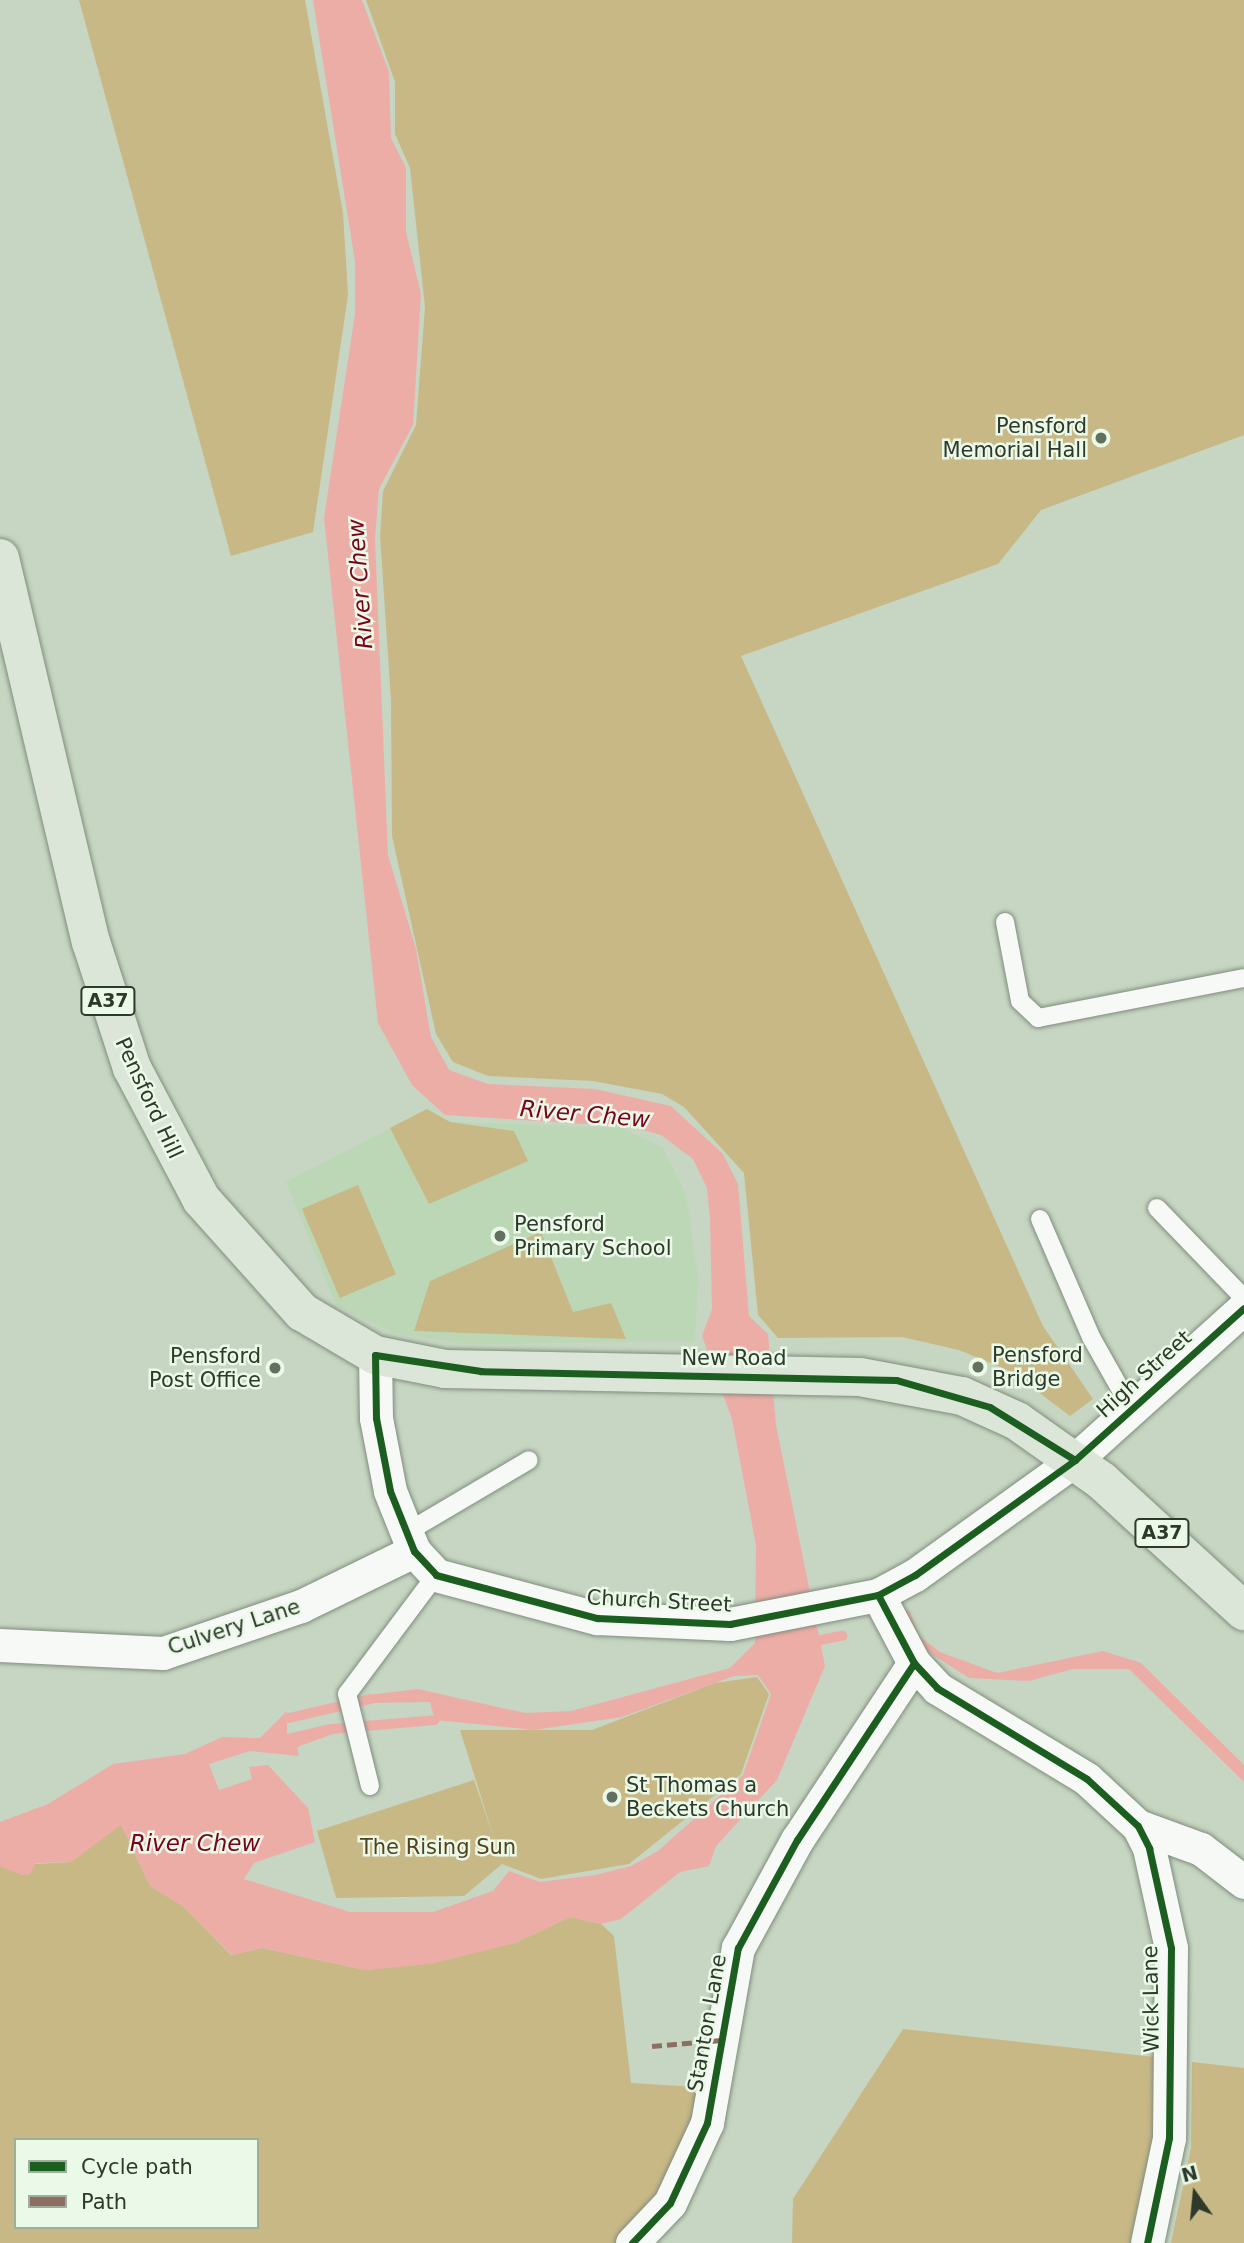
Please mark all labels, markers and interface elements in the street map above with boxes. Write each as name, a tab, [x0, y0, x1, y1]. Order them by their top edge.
place label: Pensford Memorial Hall	[942, 413, 1087, 463]
marker: Pensford Memorial Hall	[1093, 430, 1109, 446]
water label: River Chew	[342, 518, 378, 650]
road number: A37	[80, 986, 136, 1016]
street label: Pensford Hill	[110, 1033, 188, 1163]
water label: River Chew	[519, 1095, 651, 1133]
place label: Pensford Primary School	[514, 1211, 672, 1261]
marker: Pensford Primary School	[492, 1228, 508, 1244]
street label: High Street	[1091, 1325, 1197, 1423]
place label: Pensford Bridge	[992, 1342, 1083, 1392]
place label: Pensford Post Office	[149, 1343, 261, 1393]
street label: New Road	[681, 1345, 787, 1371]
marker: Pensford Bridge	[970, 1359, 986, 1375]
marker: Pensford Post Office	[267, 1360, 283, 1376]
road number: A37	[1134, 1518, 1190, 1548]
street label: Church Street	[586, 1585, 732, 1617]
street label: Culvery Lane	[165, 1594, 303, 1660]
place label: St Thomas a Beckets Church	[626, 1772, 789, 1822]
marker: St Thomas a Beckets Church	[604, 1789, 620, 1805]
water label: River Chew	[130, 1829, 260, 1857]
park label: The Rising Sun	[360, 1834, 516, 1860]
street label: Wick Lane	[1137, 1945, 1165, 2053]
street label: Stanton Lane	[682, 1952, 732, 2094]
legend	[14, 2138, 259, 2229]
text: Cycle path	[81, 2155, 193, 2179]
north arrow	[1160, 2159, 1230, 2229]
text: N	[1179, 2161, 1200, 2186]
text: Path	[81, 2190, 127, 2214]

